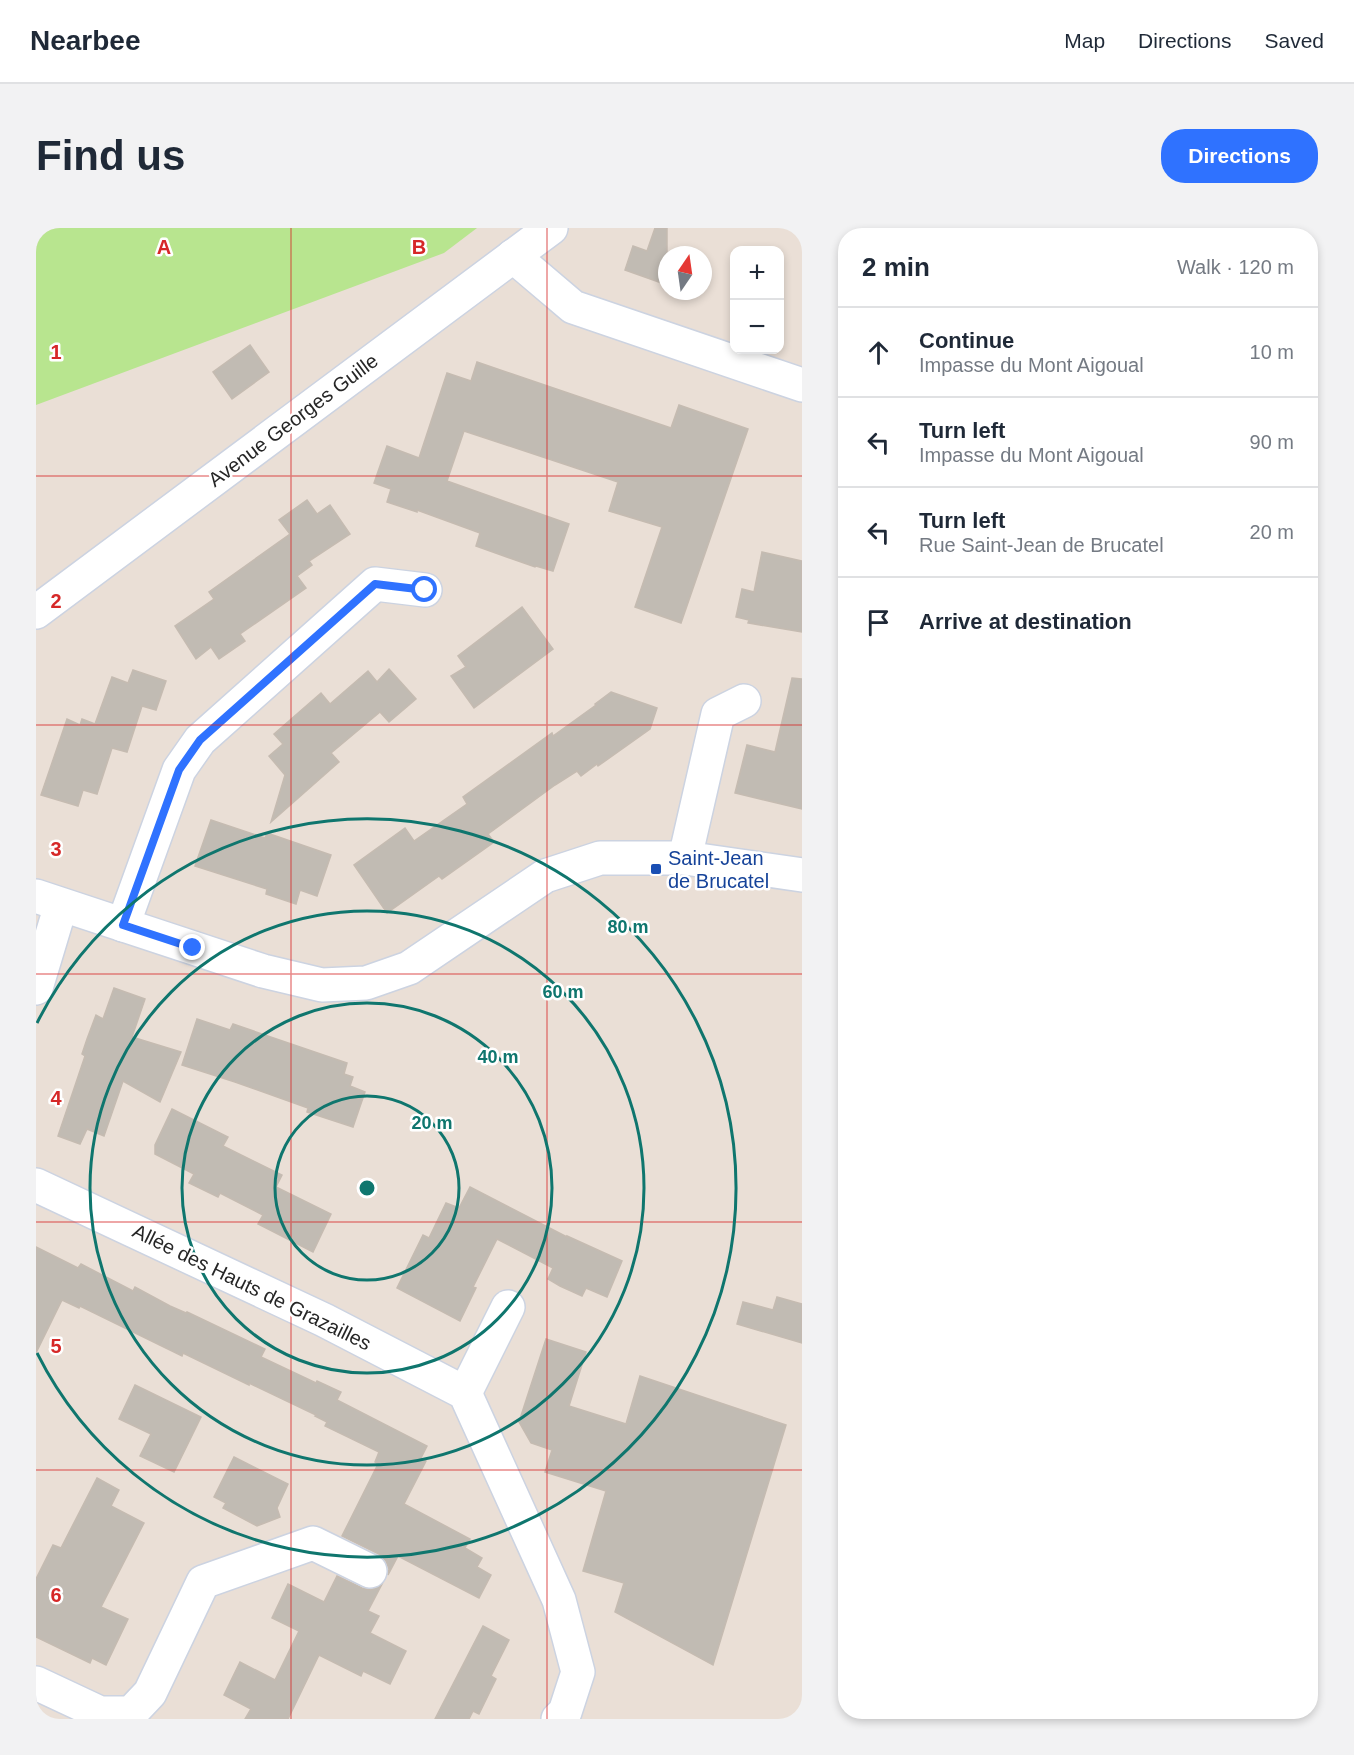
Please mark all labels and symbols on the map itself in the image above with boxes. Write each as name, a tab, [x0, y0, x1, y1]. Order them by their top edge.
text: A	[157, 236, 171, 258]
text: B	[412, 236, 426, 258]
north arrow	[658, 246, 712, 300]
text: 1	[50, 341, 62, 363]
street label: Avenue Georges Guille	[204, 349, 382, 491]
route start	[411, 576, 437, 602]
text: 2	[50, 590, 62, 612]
text: 3	[50, 838, 62, 860]
place label: Saint-Jean de Brucatel	[668, 847, 769, 892]
marker: Saint-Jean de Brucatel	[649, 862, 663, 876]
text: 80 m	[607, 917, 649, 937]
route end	[179, 934, 205, 960]
text: 60 m	[542, 982, 584, 1002]
text: 40 m	[477, 1047, 519, 1067]
text: 4	[50, 1087, 62, 1109]
text: 20 m	[411, 1113, 453, 1133]
centre of rings	[357, 1178, 377, 1198]
street label: Allée des Hauts de Grazailles	[129, 1220, 375, 1354]
text: 5	[50, 1335, 62, 1357]
text: 6	[50, 1584, 62, 1606]

